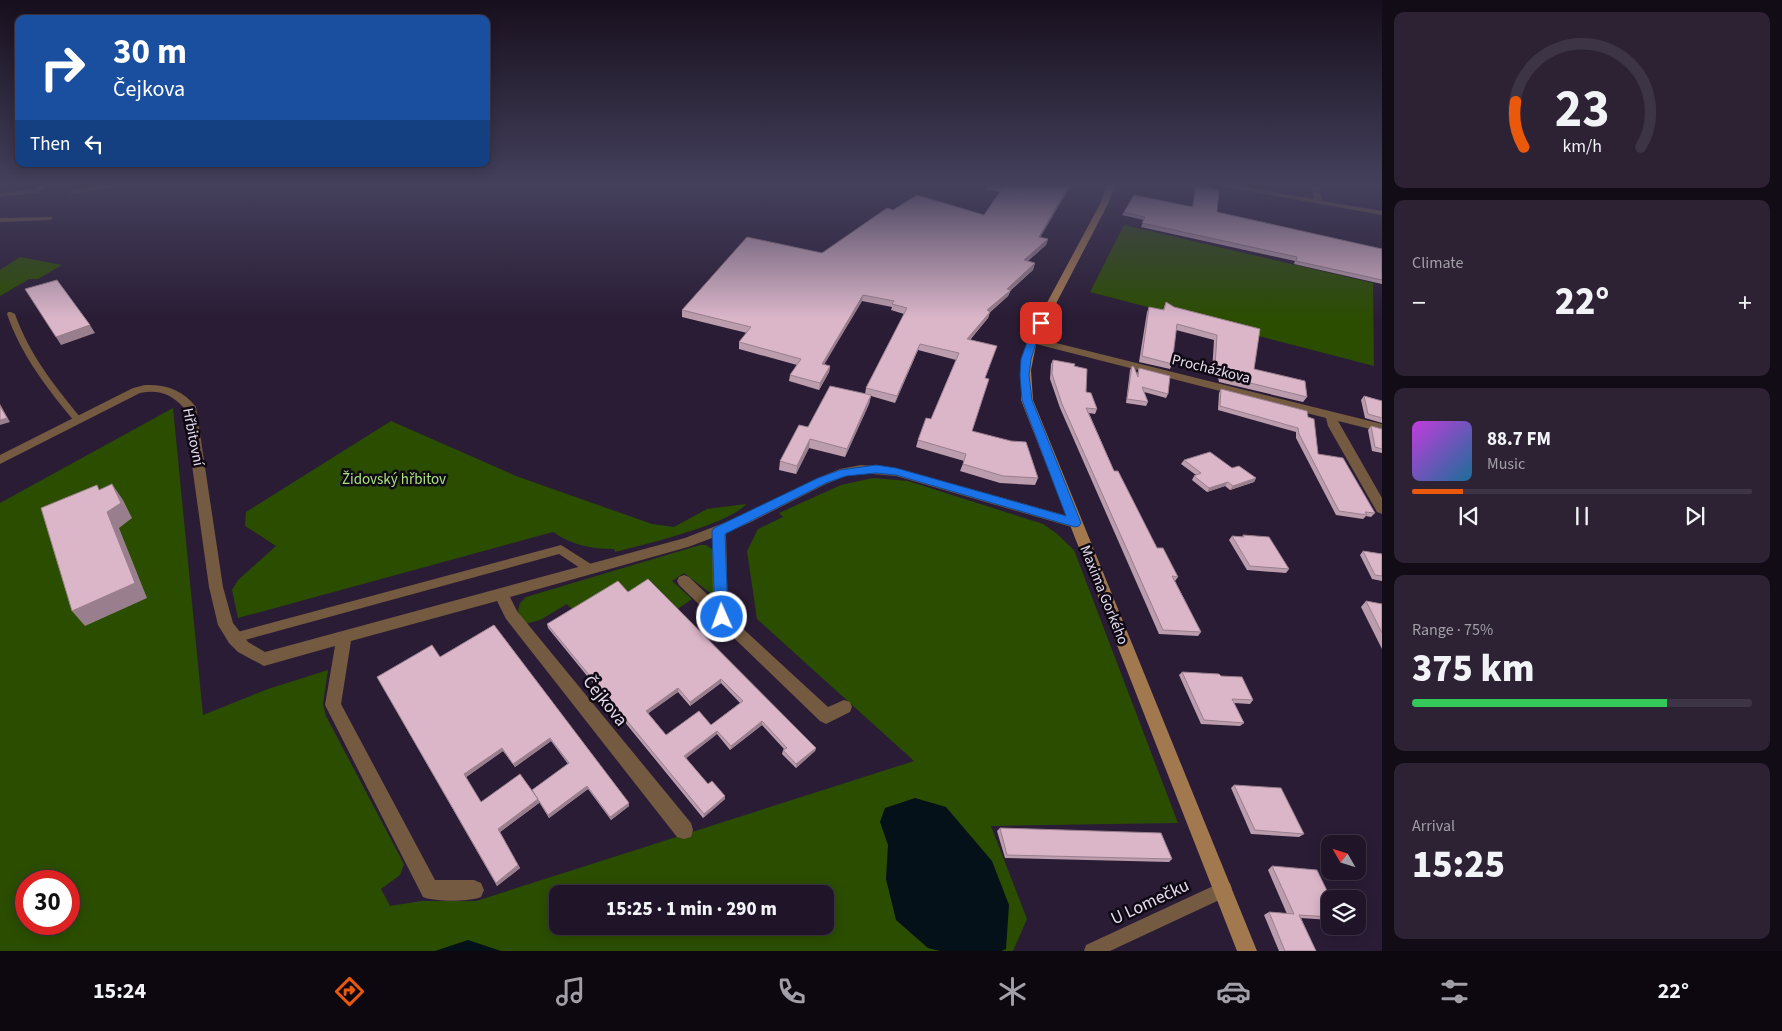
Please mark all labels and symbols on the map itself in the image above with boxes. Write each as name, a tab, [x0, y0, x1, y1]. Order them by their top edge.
pin	[1020, 302, 1062, 344]
street label: Procházkova	[1170, 349, 1252, 389]
street label: Hřbitovní	[177, 406, 209, 469]
park label: Židovský hřbitov	[342, 469, 446, 490]
street label: Maxima Gorkého	[1075, 542, 1133, 648]
position arrow	[695, 590, 747, 642]
street label: Čejkova	[577, 670, 633, 732]
north arrow	[1321, 835, 1366, 880]
speed limit sign: 30	[15, 870, 80, 935]
street label: U Lomečku	[1107, 873, 1193, 931]

